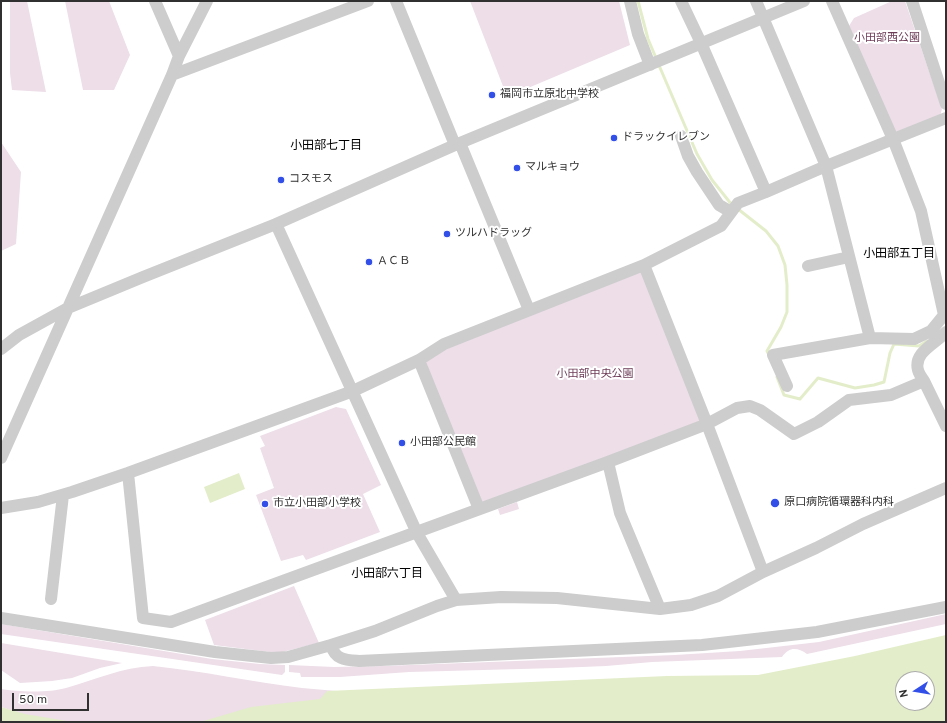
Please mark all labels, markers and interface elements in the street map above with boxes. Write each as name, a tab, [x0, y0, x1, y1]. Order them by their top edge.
park label: 小田部西公園	[854, 32, 920, 46]
place label: 福岡市立原北中学校	[500, 88, 599, 102]
marker: 福岡市立原北中学校	[487, 90, 497, 100]
place label: ドラックイレブン	[622, 131, 710, 145]
marker: ドラックイレブン	[609, 133, 619, 143]
district label: 小田部七丁目	[290, 140, 362, 154]
place label: マルキョウ	[525, 161, 580, 175]
marker: マルキョウ	[512, 163, 522, 173]
place label: コスモス	[289, 173, 333, 187]
marker: コスモス	[276, 175, 286, 185]
place label: ツルハドラッグ	[455, 227, 532, 241]
marker: ツルハドラッグ	[442, 229, 452, 239]
district label: 小田部五丁目	[863, 248, 935, 262]
place label: ＡＣＢ	[377, 255, 410, 269]
marker: ＡＣＢ	[364, 257, 374, 267]
park label: 小田部中央公園	[557, 368, 633, 382]
place label: 小田部公民館	[410, 436, 476, 450]
marker: 小田部公民館	[397, 438, 407, 448]
place label: 原口病院循環器科内科	[784, 496, 894, 510]
place label: 市立小田部小学校	[273, 497, 361, 511]
marker: 原口病院循環器科内科	[769, 497, 781, 509]
marker: 市立小田部小学校	[260, 499, 270, 509]
district label: 小田部六丁目	[351, 568, 423, 582]
north arrow	[895, 671, 935, 711]
scale bar	[14, 685, 91, 711]
text: N	[897, 688, 912, 699]
text: 50 m	[19, 692, 47, 708]

